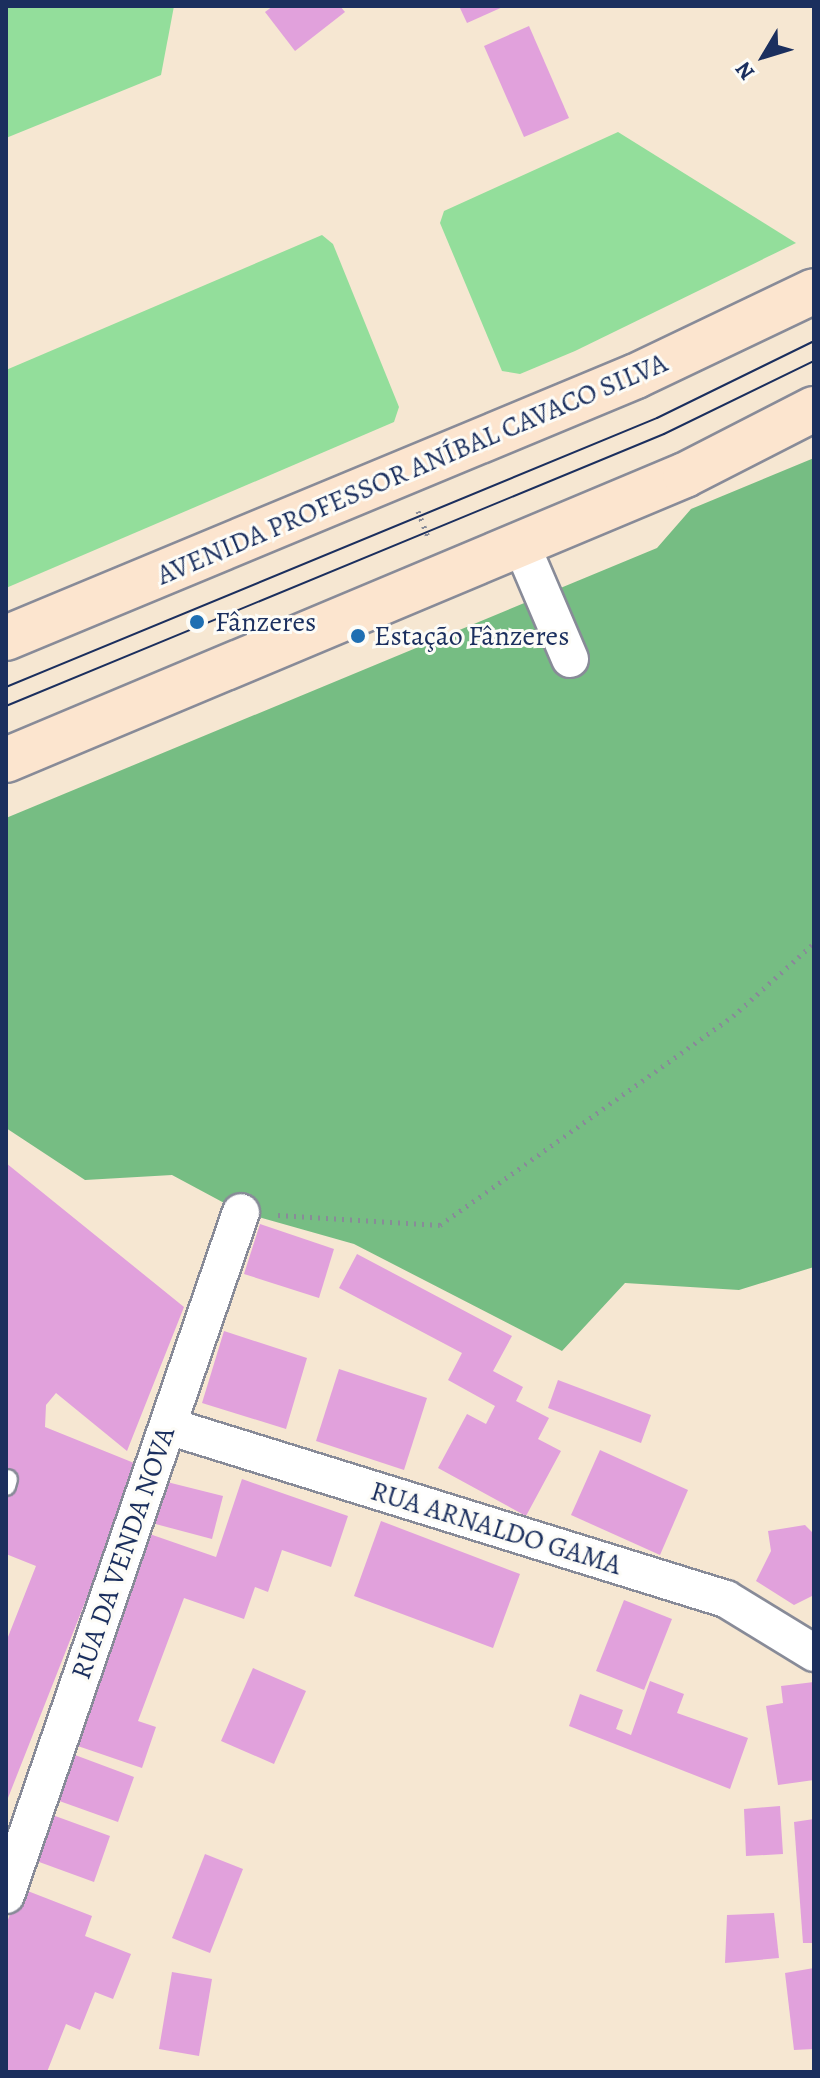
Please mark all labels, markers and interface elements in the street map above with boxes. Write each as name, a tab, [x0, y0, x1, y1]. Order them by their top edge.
north arrow	[724, 16, 804, 96]
text: N	[728, 55, 762, 86]
street label: AVENIDA PROFESSOR ANÍBAL CAVACO SILVA	[152, 346, 672, 592]
place label: Fânzeres	[215, 605, 316, 639]
marker: Fânzeres	[186, 611, 208, 633]
place label: Estação Fânzeres	[374, 619, 569, 653]
marker: Estação Fânzeres	[349, 627, 367, 645]
street label: RUA DA VENDA NOVA	[64, 1422, 182, 1684]
street label: RUA ARNALDO GAMA	[367, 1474, 625, 1582]

